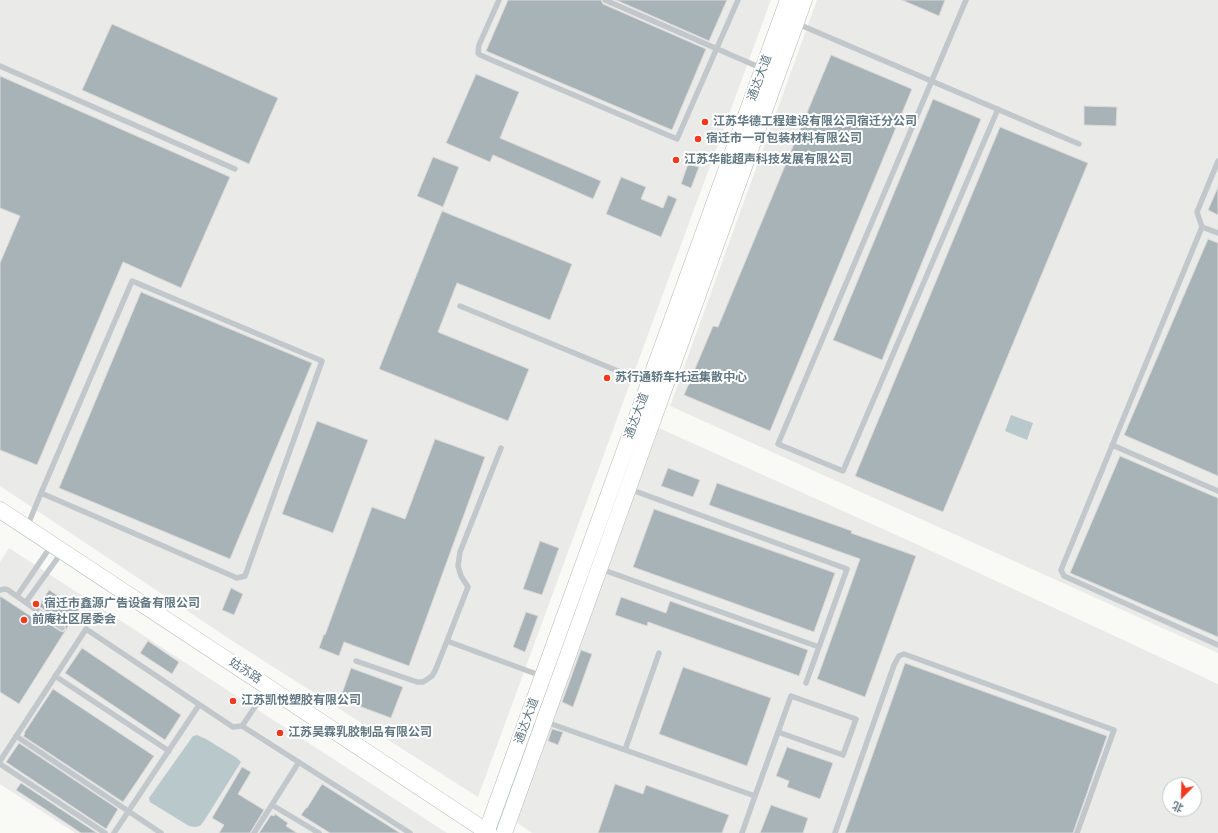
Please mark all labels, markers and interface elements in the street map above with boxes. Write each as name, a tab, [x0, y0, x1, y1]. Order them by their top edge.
street label: 通达大道	[745, 53, 775, 103]
place label: 江苏华德工程建设有限公司宿迁分公司	[713, 115, 917, 129]
marker: 江苏华德工程建设有限公司宿迁分公司	[700, 117, 710, 127]
place label: 宿迁市一可包装材料有限公司	[706, 132, 862, 146]
marker: 宿迁市一可包装材料有限公司	[693, 134, 703, 144]
place label: 江苏华能超声科技发展有限公司	[684, 153, 852, 167]
marker: 江苏华能超声科技发展有限公司	[671, 155, 681, 165]
place label: 苏行通轿车托运集散中心	[615, 371, 747, 385]
marker: 苏行通轿车托运集散中心	[602, 373, 612, 383]
street label: 通达大道	[622, 391, 652, 441]
place label: 宿迁市鑫源广告设备有限公司	[44, 597, 200, 611]
marker: 宿迁市鑫源广告设备有限公司	[31, 599, 41, 609]
place label: 前庵社区居委会	[32, 613, 116, 627]
marker: 前庵社区居委会	[19, 615, 29, 625]
street label: 姑苏路	[226, 655, 264, 687]
place label: 江苏凯悦塑胶有限公司	[241, 694, 361, 708]
marker: 江苏凯悦塑胶有限公司	[228, 696, 238, 706]
street label: 通达大道	[512, 696, 542, 746]
place label: 江苏昊霖乳胶制品有限公司	[288, 726, 432, 740]
marker: 江苏昊霖乳胶制品有限公司	[275, 728, 285, 738]
north arrow	[1162, 777, 1202, 817]
text: 北	[1170, 799, 1185, 816]

